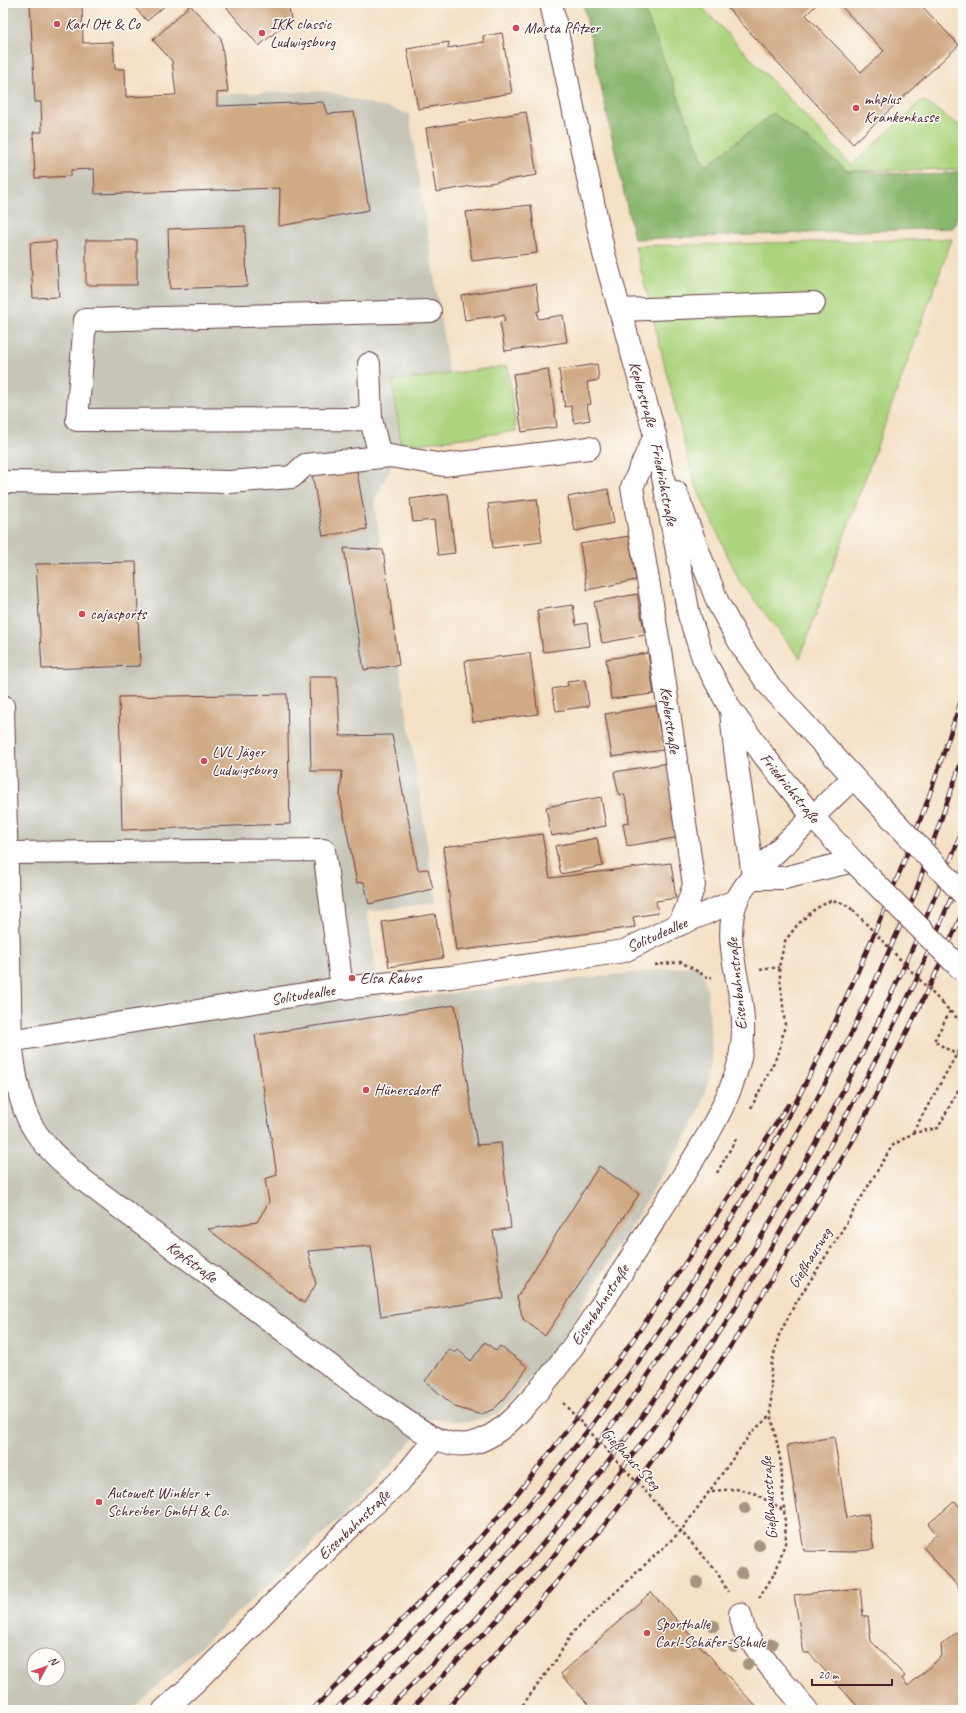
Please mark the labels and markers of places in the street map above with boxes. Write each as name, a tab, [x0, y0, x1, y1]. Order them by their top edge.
place label: Karl Ott & Co	[65, 14, 142, 34]
place label: IKK classic Ludwigsburg	[270, 14, 336, 52]
place label: Marta Pfitzer	[524, 18, 601, 38]
marker: Karl Ott & Co	[52, 19, 62, 29]
marker: Marta Pfitzer	[511, 23, 521, 33]
marker: IKK classic Ludwigsburg	[257, 28, 267, 38]
place label: mhplus Krankenkasse	[864, 89, 940, 127]
marker: mhplus Krankenkasse	[851, 103, 861, 113]
place label: cajasports	[90, 604, 148, 624]
marker: cajasports	[77, 609, 87, 619]
place label: LVL Jäger Ludwigsburg	[212, 742, 278, 780]
marker: LVL Jäger Ludwigsburg	[199, 756, 209, 766]
place label: Elsa Rabus	[360, 968, 422, 988]
marker: Elsa Rabus	[347, 973, 357, 983]
place label: Hünersdorff	[374, 1080, 442, 1100]
marker: Hünersdorff	[361, 1085, 371, 1095]
place label: Autowelt Winkler + Schreiber GmbH & Co.	[107, 1483, 230, 1521]
marker: Autowelt Winkler + Schreiber GmbH & Co.	[94, 1497, 104, 1507]
place label: Sporthalle Carl-Schäfer-Schule	[655, 1614, 767, 1652]
marker: Sporthalle Carl-Schäfer-Schule	[642, 1628, 652, 1638]

